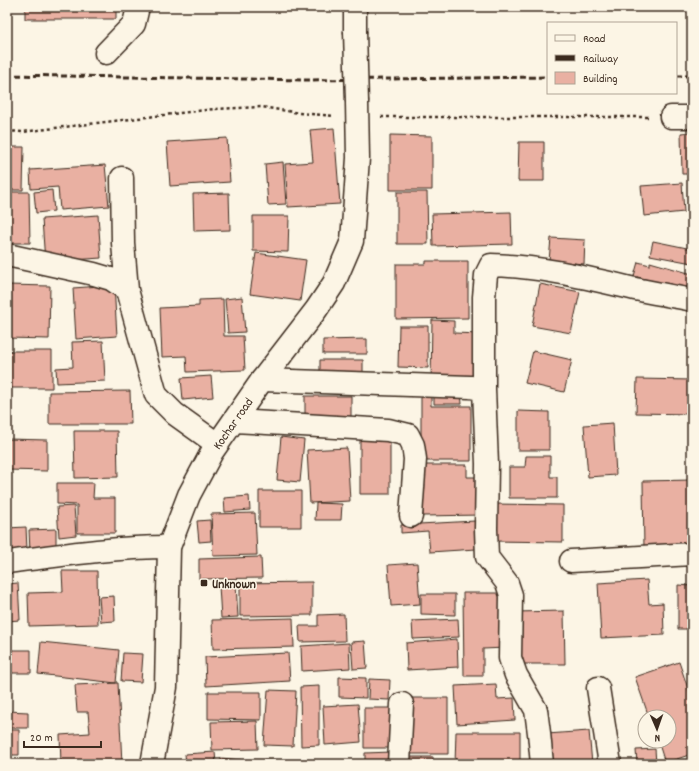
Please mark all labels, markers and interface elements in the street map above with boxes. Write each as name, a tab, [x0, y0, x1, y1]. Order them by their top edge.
legend	[547, 22, 677, 94]
text: Road	[583, 31, 605, 48]
text: Railway	[583, 51, 619, 68]
text: Building	[583, 71, 618, 88]
street label: Kochar road	[209, 395, 259, 454]
place label: Unknown	[212, 576, 256, 595]
marker: Unknown	[199, 578, 209, 588]
north arrow	[637, 709, 677, 749]
scale bar	[24, 723, 101, 749]
text: N	[654, 729, 660, 745]
text: 20 m	[30, 730, 53, 747]

